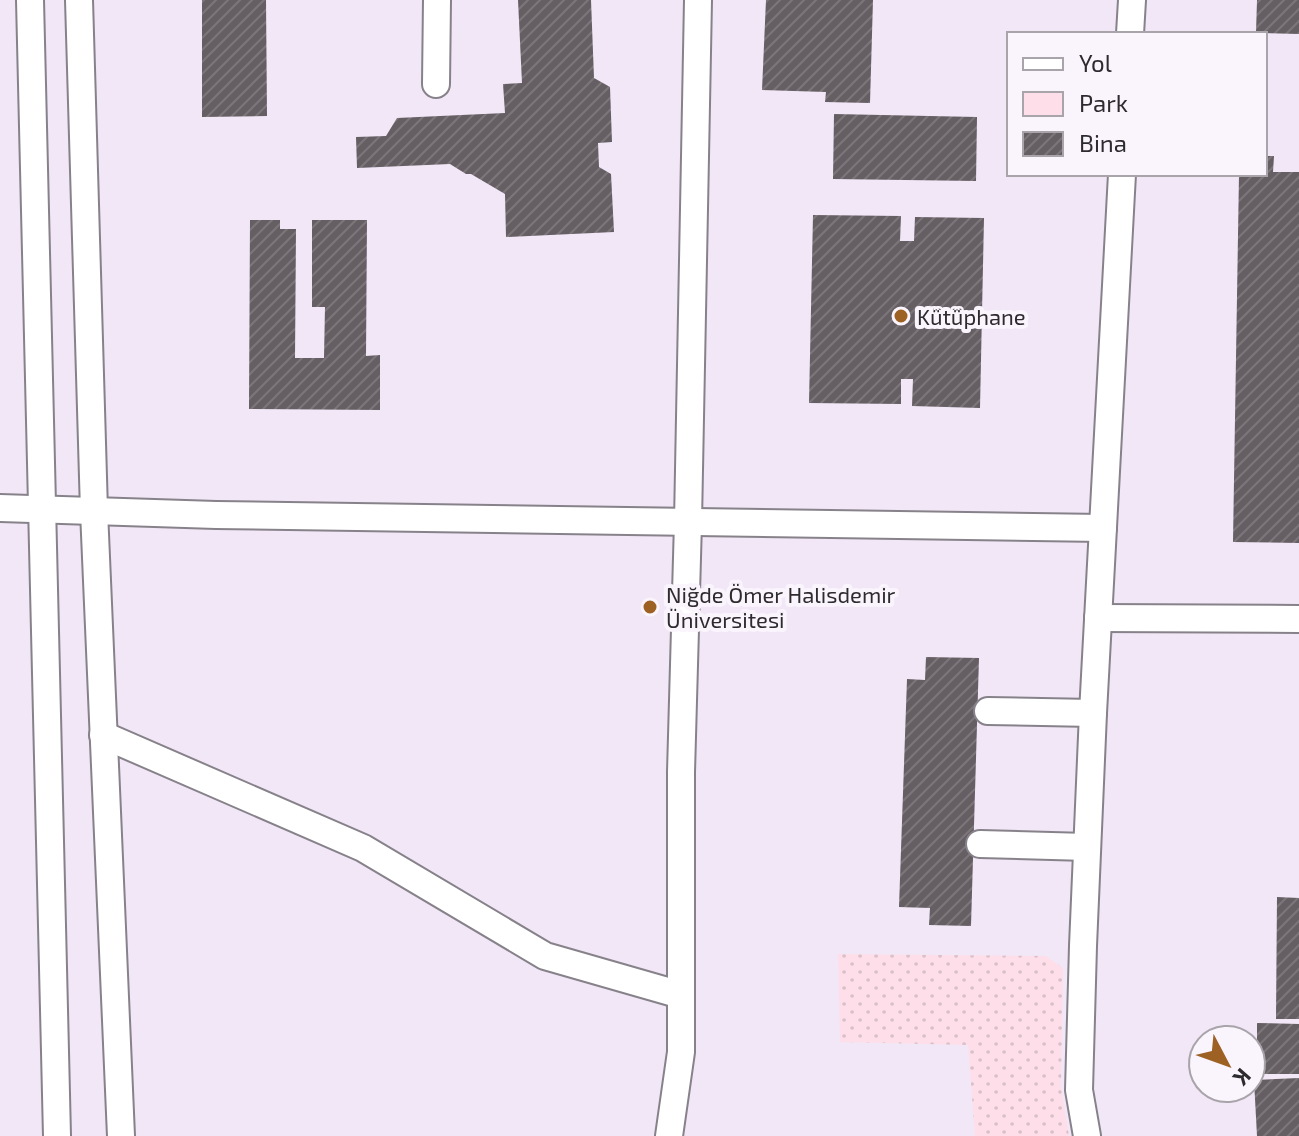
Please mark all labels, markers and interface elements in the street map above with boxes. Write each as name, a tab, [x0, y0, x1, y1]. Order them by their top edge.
legend	[1007, 32, 1267, 176]
text: Yol	[1079, 48, 1112, 77]
text: Park	[1079, 88, 1128, 117]
text: Bina	[1079, 128, 1127, 157]
place label: Kütüphane	[917, 303, 1026, 329]
marker: Kütüphane	[892, 307, 910, 325]
place label: Niğde Ömer Halisdemir Üniversitesi	[666, 581, 896, 632]
marker: Niğde Ömer Halisdemir Üniversitesi	[641, 598, 659, 616]
north arrow	[1187, 1024, 1267, 1104]
text: K	[1228, 1064, 1257, 1092]

